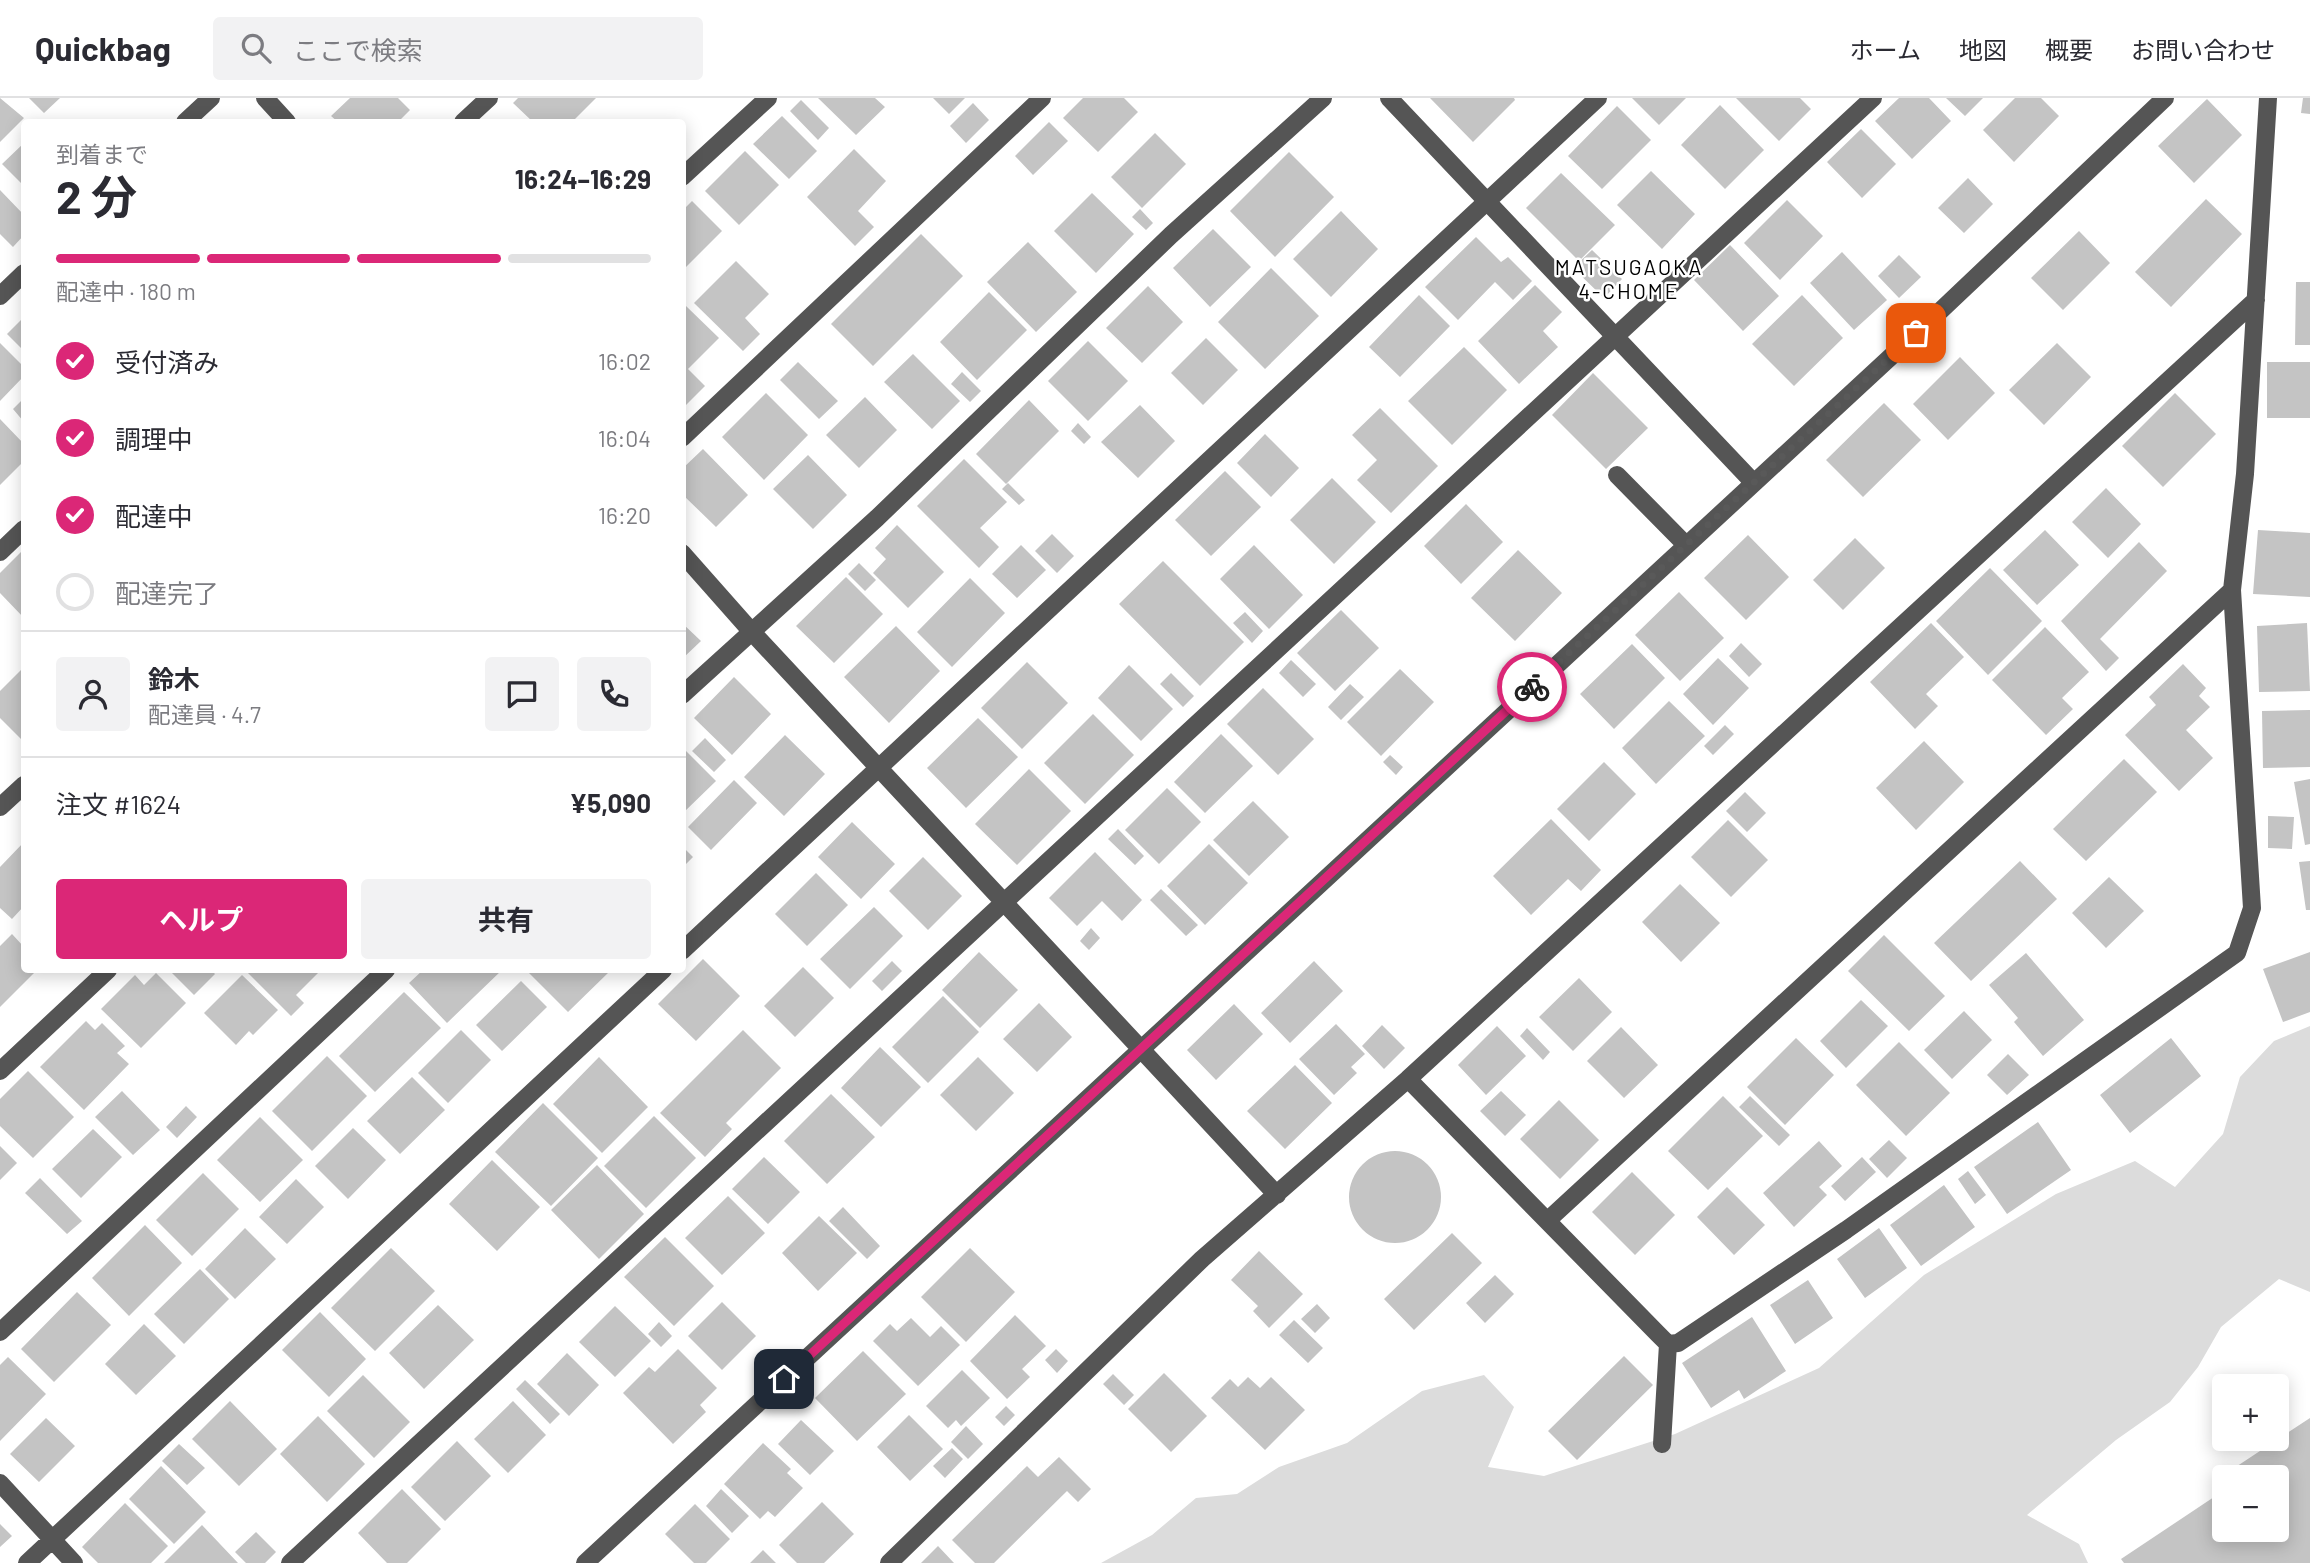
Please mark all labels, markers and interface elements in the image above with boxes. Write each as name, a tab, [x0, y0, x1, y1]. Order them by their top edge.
search box	[213, 17, 703, 80]
text: Quickbag	[35, 28, 171, 68]
icon: search	[237, 29, 275, 67]
text: ここで検索	[293, 34, 423, 65]
text: ホーム	[1850, 35, 1921, 64]
text: 地図	[1959, 35, 2007, 64]
text: 概要	[2045, 35, 2093, 64]
text: お問い合わせ	[2131, 35, 2275, 64]
text: 到着まで	[56, 140, 148, 168]
text: 16:24–16:29	[515, 163, 651, 194]
text: 2 分	[56, 168, 137, 223]
district label: MATSUGAOKA 4-CHOME	[1555, 254, 1703, 303]
text: 配達中 · 180 m	[56, 277, 196, 305]
pin	[1886, 303, 1946, 363]
icon: bag	[1897, 314, 1935, 352]
icon: check	[56, 342, 94, 380]
text: 受付済み	[115, 346, 219, 377]
text: 16:02	[598, 347, 651, 375]
icon: check	[56, 419, 94, 457]
text: 調理中	[115, 423, 193, 454]
text: 16:04	[598, 424, 651, 452]
icon: check	[56, 496, 94, 534]
text: 配達中	[115, 500, 193, 531]
text: 16:20	[598, 501, 651, 529]
text: 配達完了	[115, 577, 219, 608]
courier	[1497, 652, 1567, 722]
button: person	[56, 657, 130, 731]
button: chat	[485, 657, 559, 731]
button: phone	[577, 657, 651, 731]
text: 鈴木	[148, 663, 200, 694]
icon: bike	[1513, 668, 1551, 706]
text: 配達員 · 4.7	[148, 700, 261, 728]
text: ¥5,090	[569, 787, 651, 818]
text: 注文 #1624	[56, 788, 181, 819]
button: ヘルプ	[56, 879, 347, 959]
button: 共有	[361, 879, 651, 959]
pin	[754, 1349, 814, 1409]
icon: home	[765, 1360, 803, 1398]
map controls	[2212, 1374, 2289, 1542]
button: +	[2212, 1374, 2289, 1451]
button: −	[2212, 1465, 2289, 1542]

